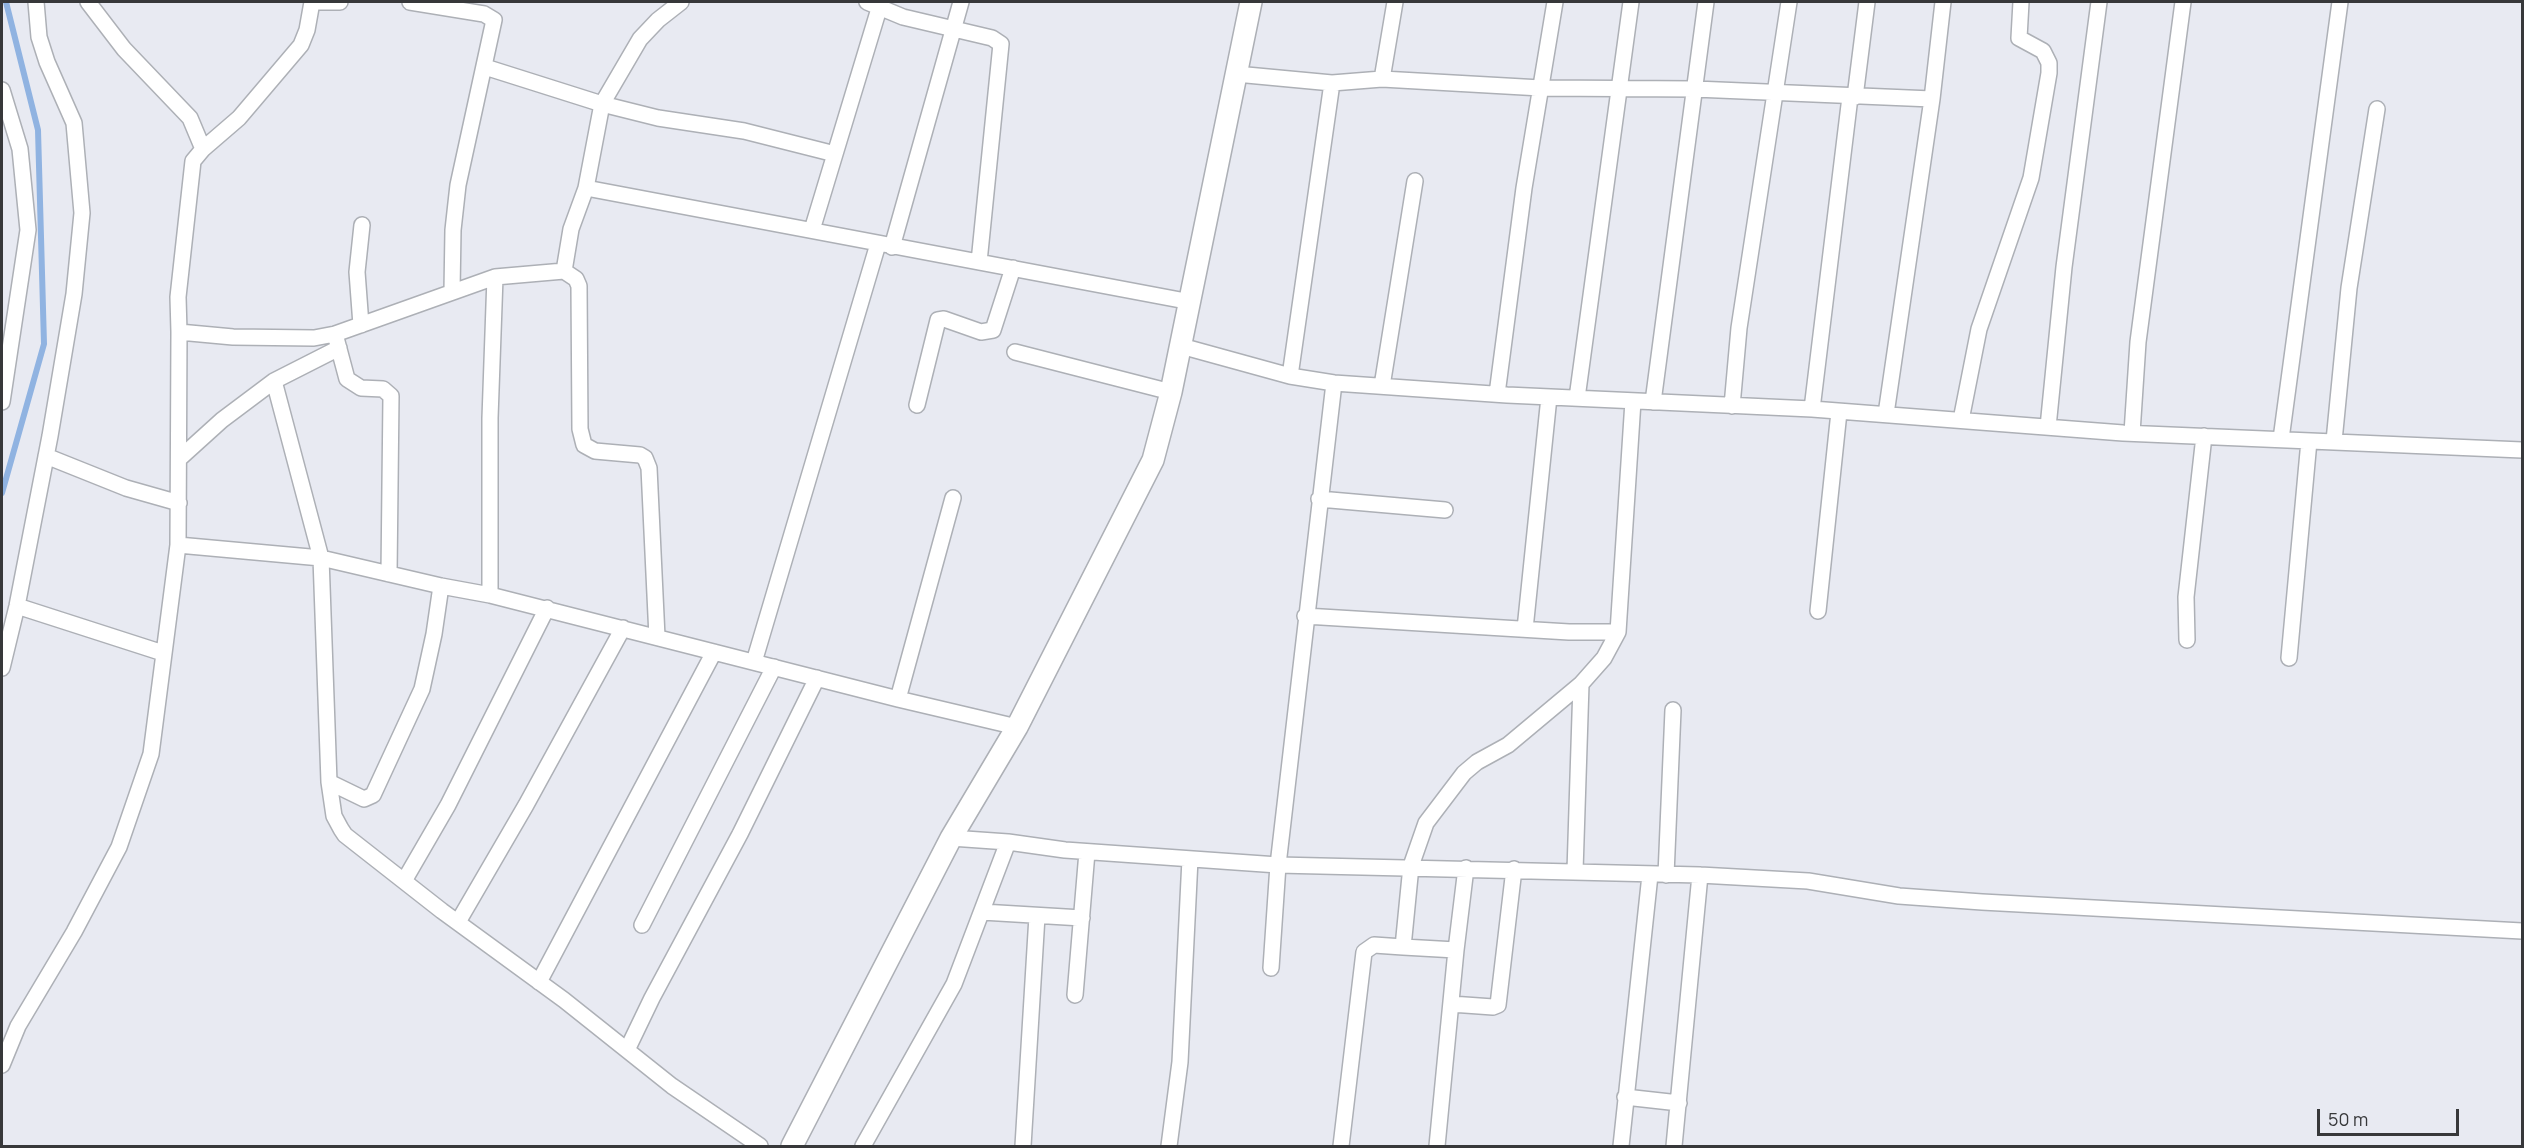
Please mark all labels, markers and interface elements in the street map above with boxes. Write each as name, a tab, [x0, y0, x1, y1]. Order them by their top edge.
scale bar	[2320, 1097, 2462, 1135]
text: 50 m	[2328, 1107, 2368, 1131]

